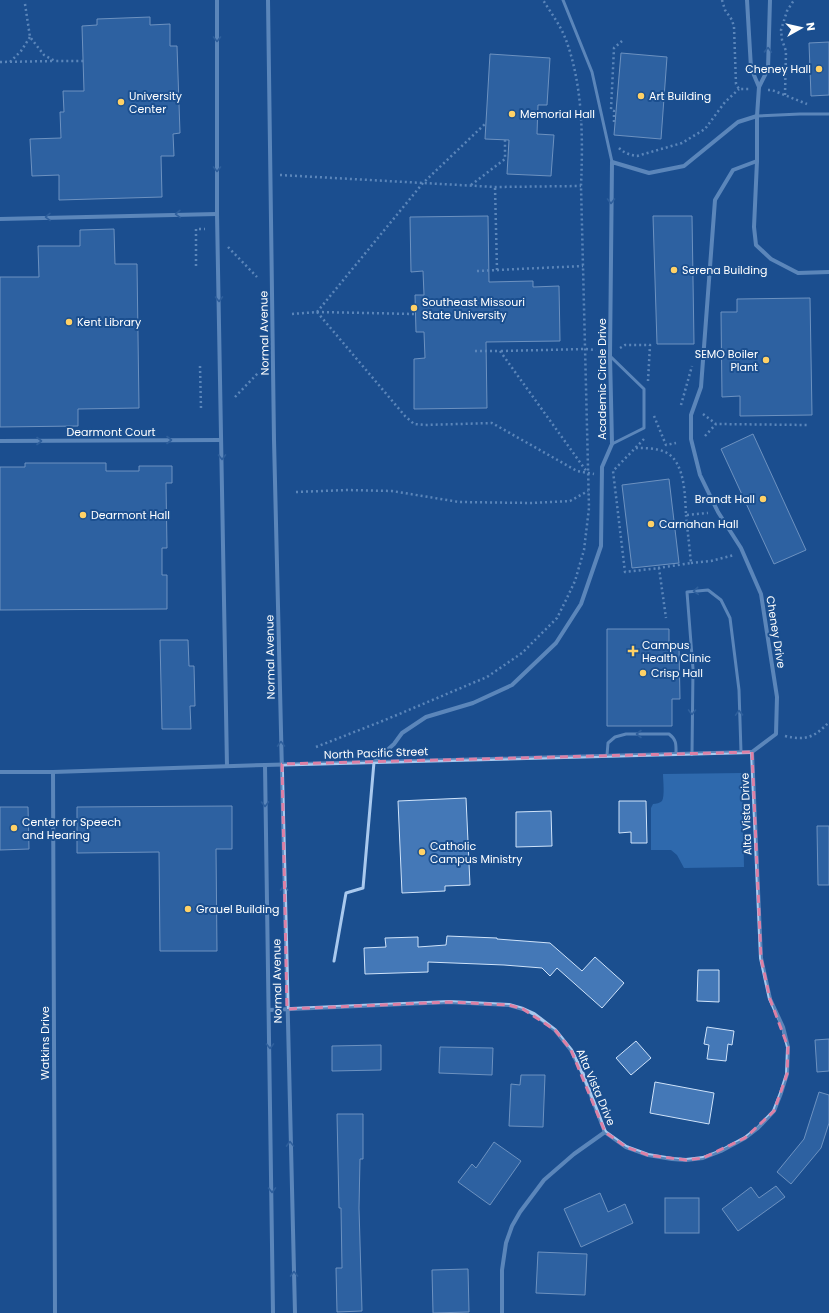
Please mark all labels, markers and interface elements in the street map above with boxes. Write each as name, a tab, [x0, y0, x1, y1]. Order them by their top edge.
north arrow	[781, 8, 821, 48]
text: N	[802, 21, 819, 32]
one-way arrow	[213, 36, 221, 42]
one-way arrow	[764, 47, 773, 53]
place label: Cheney Hall	[745, 61, 811, 77]
marker: Cheney Hall	[814, 64, 824, 74]
place label: University Center	[129, 88, 183, 117]
place label: Art Building	[649, 88, 711, 104]
marker: Art Building	[636, 91, 646, 101]
marker: University Center	[116, 97, 126, 107]
place label: Memorial Hall	[520, 106, 595, 122]
marker: Memorial Hall	[507, 109, 517, 119]
one-way arrow	[213, 166, 221, 172]
one-way arrow	[607, 198, 615, 204]
one-way arrow	[175, 210, 181, 219]
one-way arrow	[45, 213, 51, 221]
place label: Serena Building	[682, 262, 767, 278]
marker: Serena Building	[669, 265, 679, 275]
street label: Normal Avenue	[255, 290, 273, 375]
place label: Southeast Missouri State University	[422, 294, 525, 323]
one-way arrow	[215, 296, 223, 302]
marker: Southeast Missouri State University	[409, 303, 419, 313]
place label: Kent Library	[77, 314, 142, 330]
marker: Kent Library	[64, 317, 74, 327]
street label: Academic Circle Drive	[594, 318, 610, 440]
place label: SEMO Boiler Plant	[695, 346, 758, 375]
marker: SEMO Boiler Plant	[761, 355, 771, 365]
street label: Dearmont Court	[66, 424, 156, 440]
one-way arrow	[166, 436, 172, 444]
one-way arrow	[36, 437, 42, 445]
one-way arrow	[218, 454, 226, 460]
place label: Brandt Hall	[695, 491, 755, 507]
marker: Brandt Hall	[758, 494, 768, 504]
place label: Dearmont Hall	[91, 507, 170, 523]
marker: Dearmont Hall	[78, 510, 88, 520]
place label: Carnahan Hall	[659, 516, 738, 532]
marker: Carnahan Hall	[646, 519, 656, 529]
one-way arrow	[693, 586, 699, 595]
street label: Cheney Drive	[762, 595, 790, 669]
street label: Normal Avenue	[261, 614, 279, 699]
place label: Campus Health Clinic	[642, 637, 711, 666]
marker: Campus Health Clinic	[627, 645, 639, 657]
place label: Crisp Hall	[651, 665, 703, 681]
marker: Crisp Hall	[638, 668, 648, 678]
one-way arrow	[688, 709, 696, 715]
one-way arrow	[735, 710, 744, 716]
one-way arrow	[636, 730, 642, 738]
one-way arrow	[277, 741, 285, 747]
street label: North Pacific Street	[324, 743, 428, 763]
street label: Alta Vista Drive	[737, 772, 755, 855]
one-way arrow	[261, 801, 270, 807]
place label: Center for Speech and Hearing	[22, 814, 121, 843]
marker: Center for Speech and Hearing	[9, 823, 19, 833]
place label: Catholic Campus Ministry	[430, 838, 523, 867]
marker: Catholic Campus Ministry	[417, 847, 427, 857]
one-way arrow	[280, 885, 288, 891]
place label: Grauel Building	[196, 901, 279, 917]
marker: Grauel Building	[183, 904, 193, 914]
street label: Normal Avenue	[268, 938, 286, 1023]
street label: Watkins Drive	[37, 1006, 53, 1080]
one-way arrow	[266, 1043, 274, 1049]
street label: Alta Vista Drive	[573, 1046, 620, 1128]
one-way arrow	[286, 1141, 295, 1147]
one-way arrow	[268, 1187, 276, 1193]
one-way arrow	[290, 1271, 298, 1277]

